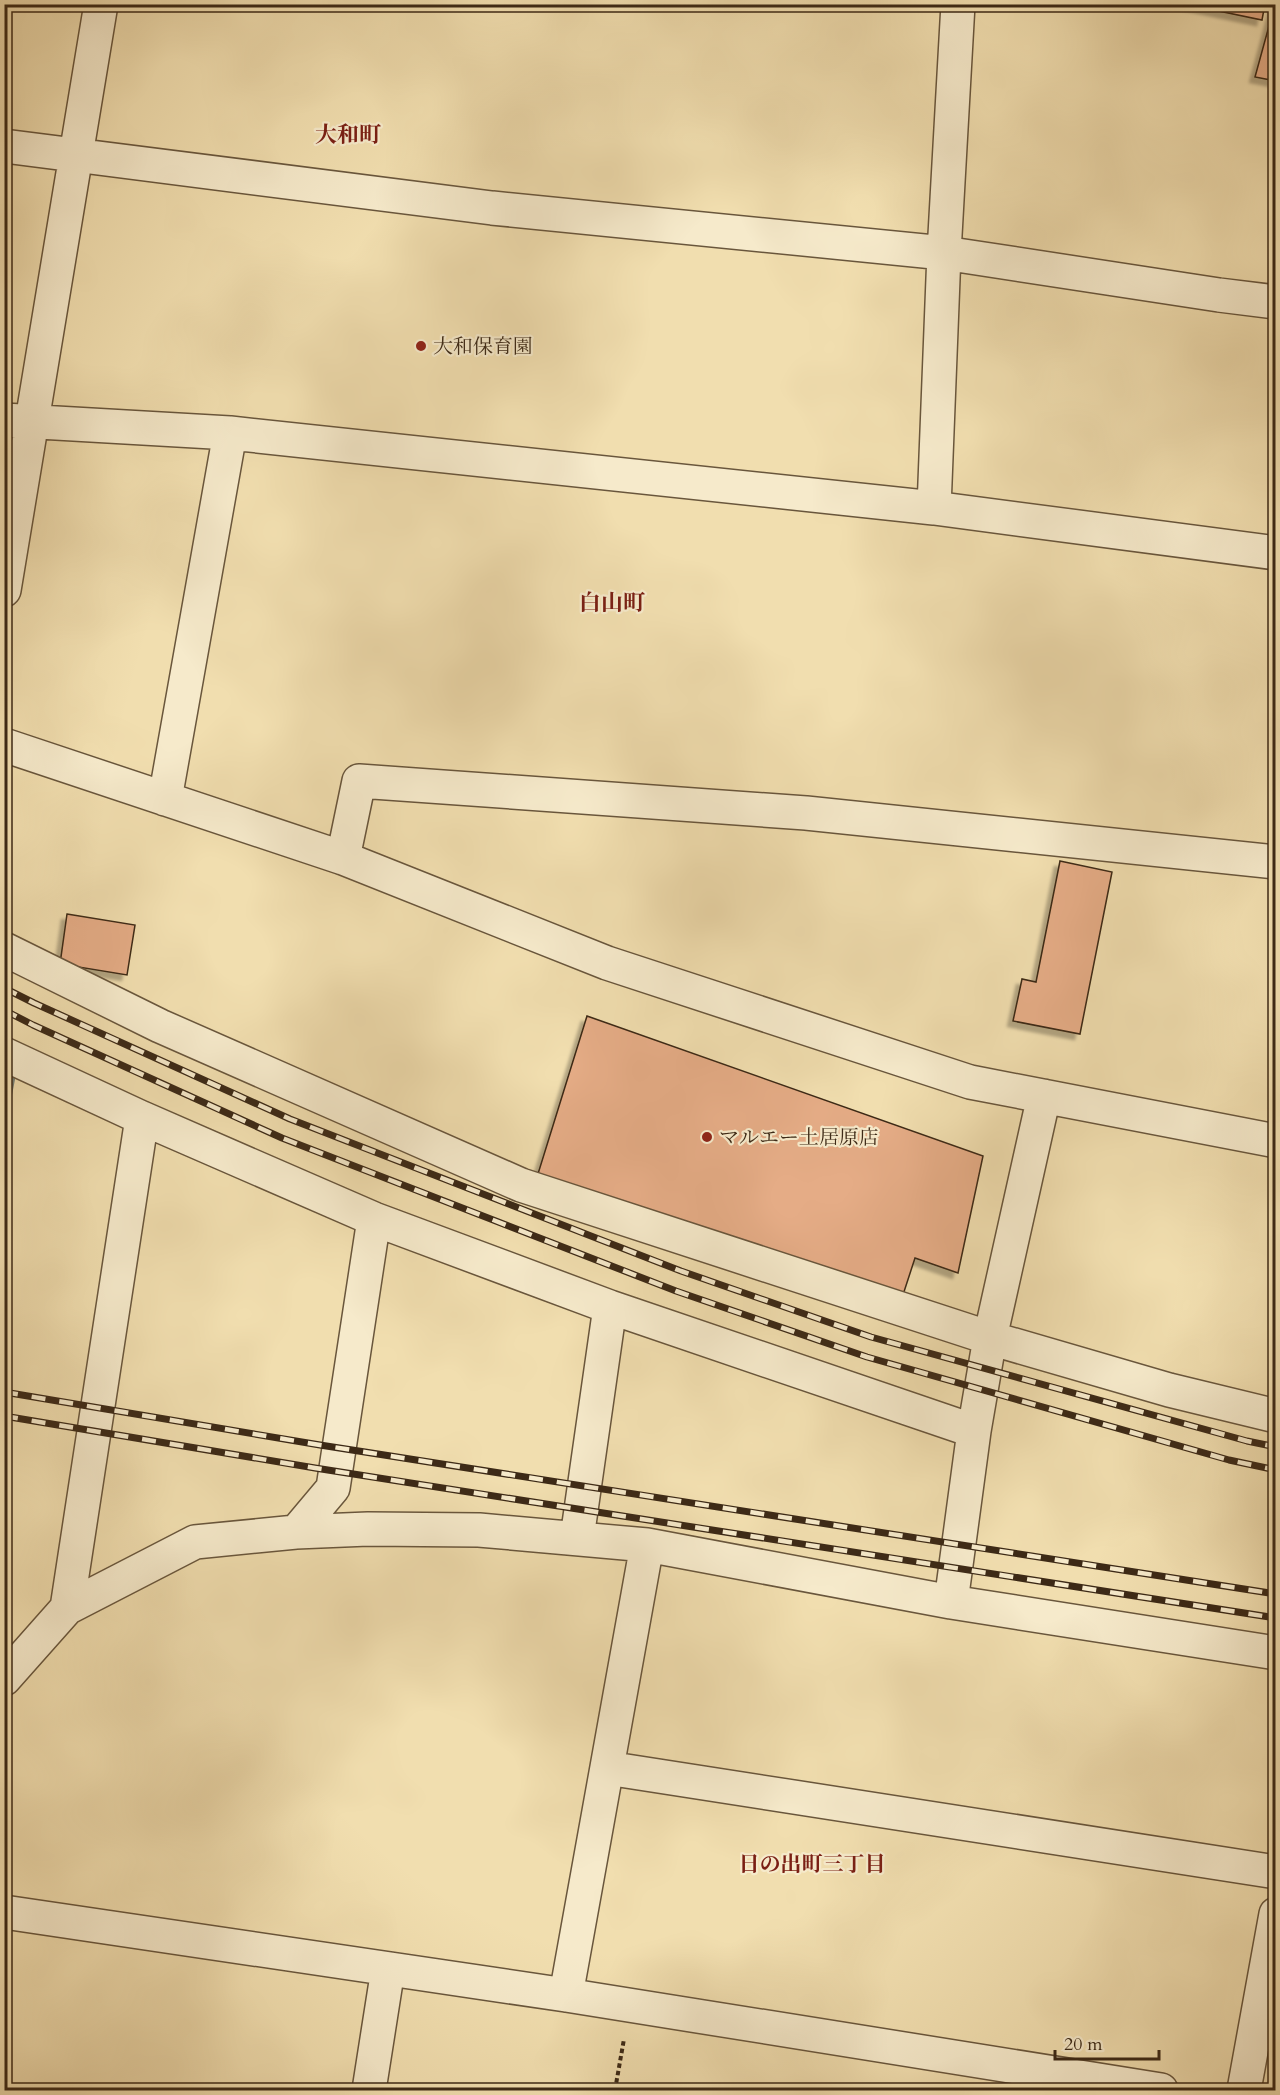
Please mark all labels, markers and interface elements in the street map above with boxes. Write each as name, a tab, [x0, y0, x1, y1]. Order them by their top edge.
district label: 大和町	[315, 120, 381, 150]
place label: 大和保育園	[433, 333, 533, 360]
marker: 大和保育園	[414, 339, 428, 353]
district label: 白山町	[579, 588, 645, 618]
place label: マルエー土居原店	[719, 1124, 879, 1151]
marker: マルエー土居原店	[700, 1130, 714, 1144]
district label: 日の出町三丁目	[739, 1850, 886, 1879]
scale bar	[1055, 2023, 1158, 2061]
text: 20 m	[1064, 2032, 1103, 2057]

